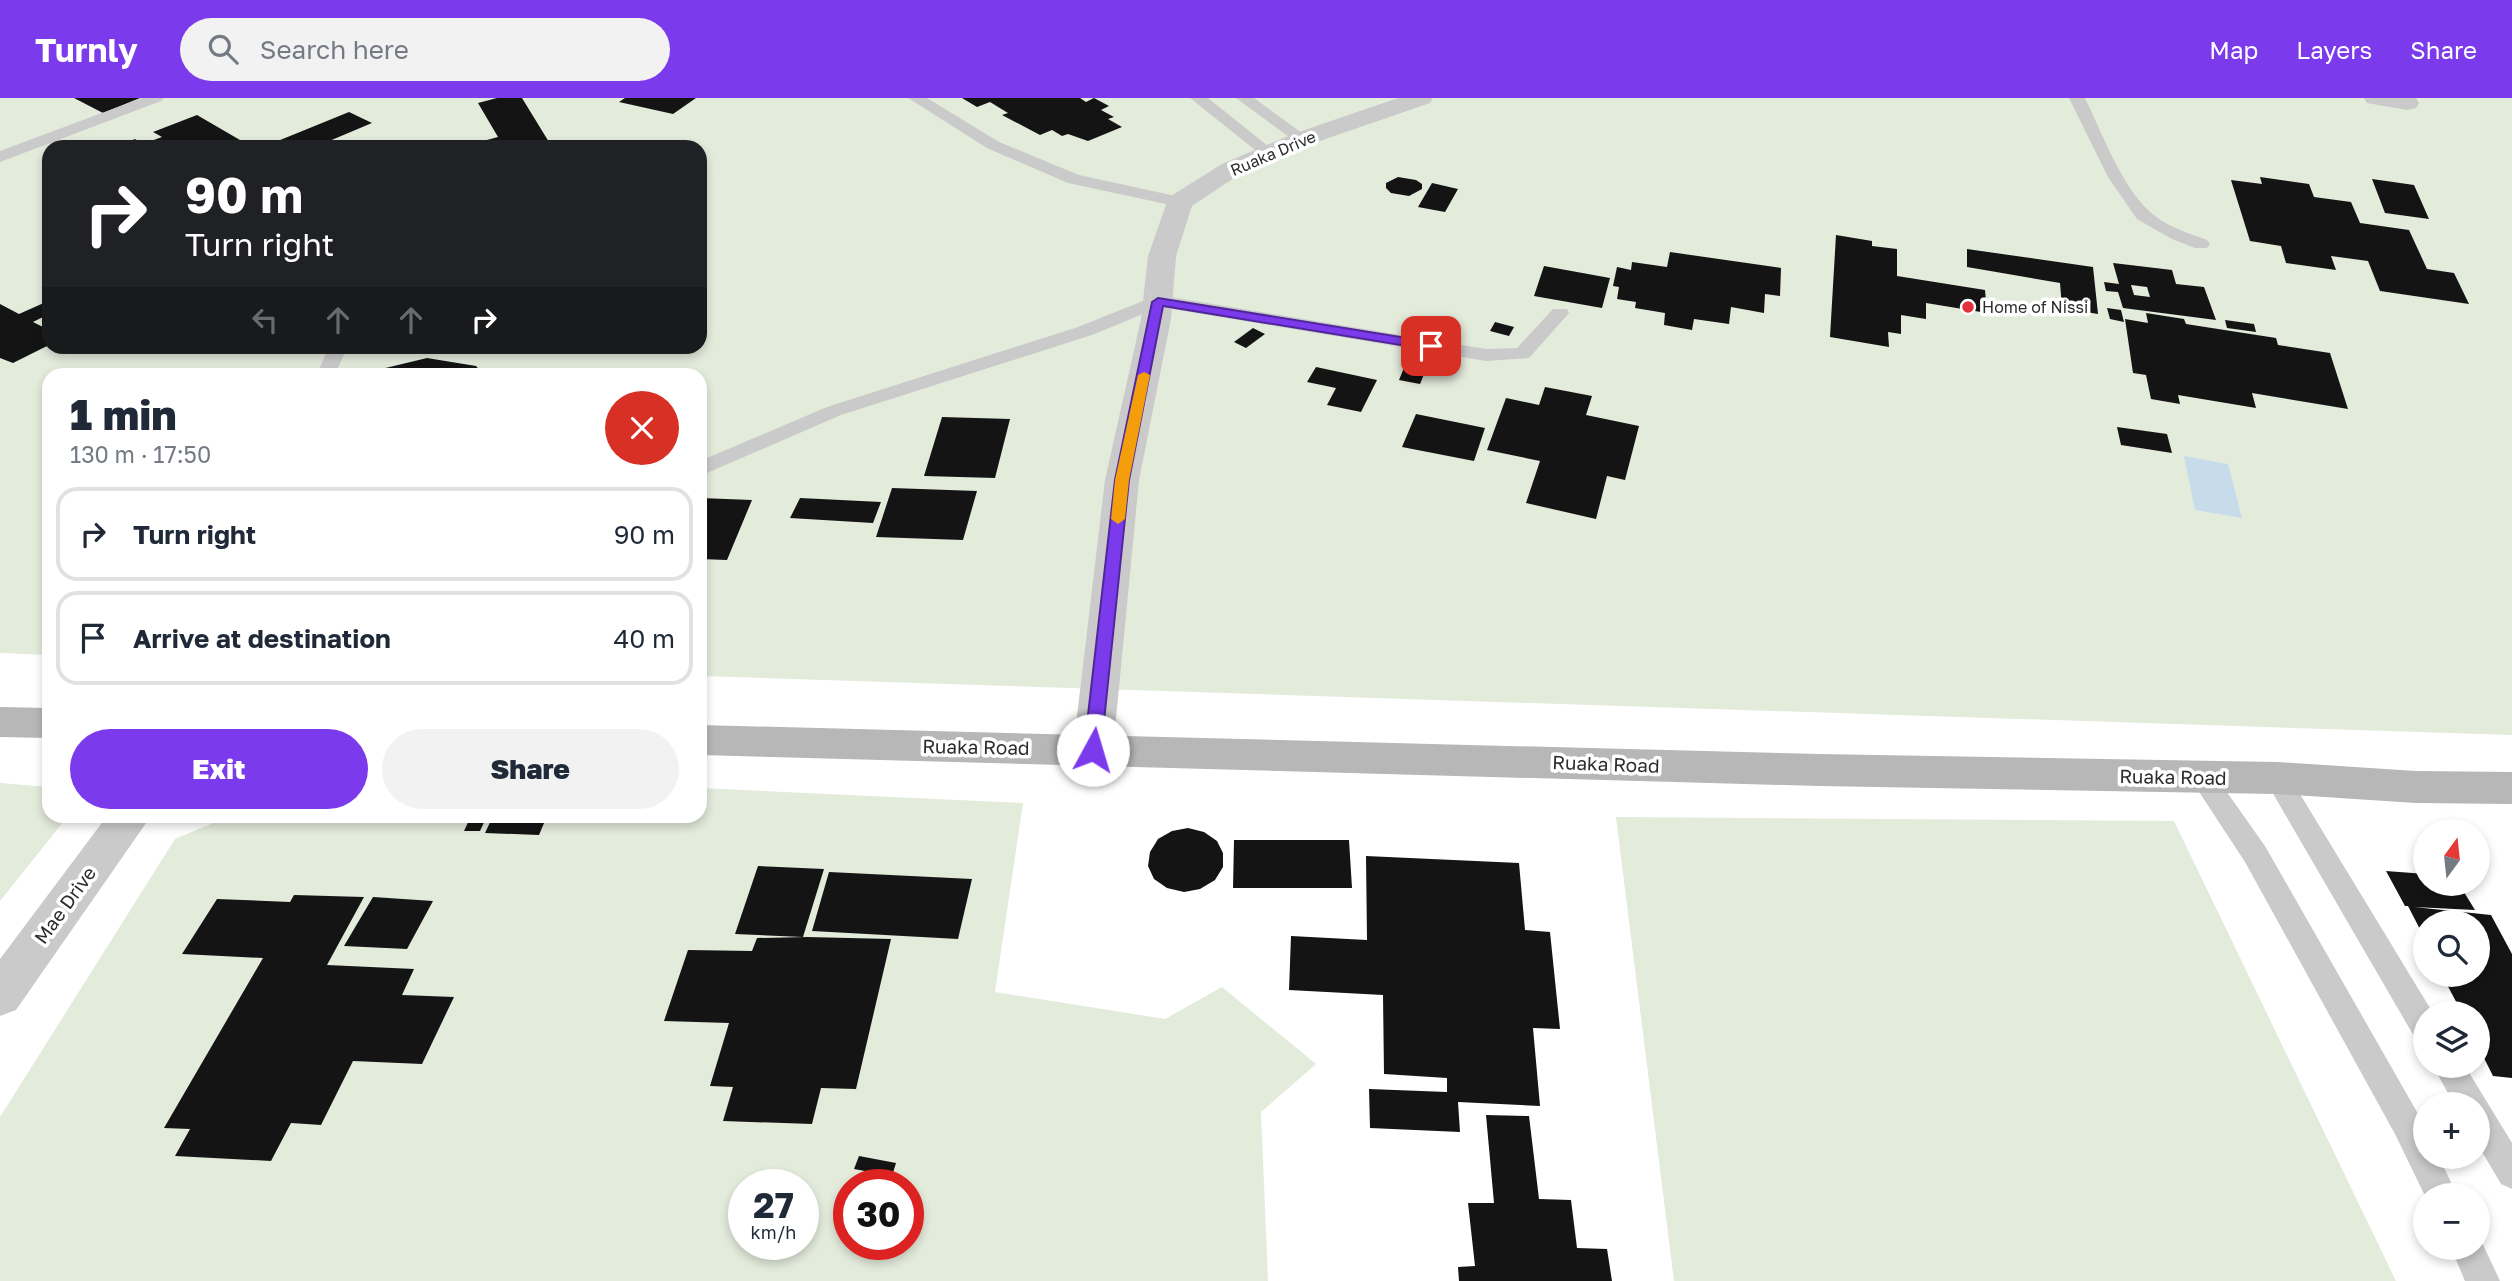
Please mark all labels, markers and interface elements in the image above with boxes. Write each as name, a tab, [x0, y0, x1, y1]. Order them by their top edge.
search box	[180, 18, 670, 81]
text: Turnly	[35, 30, 138, 69]
icon: search	[204, 30, 242, 68]
text: Search here	[260, 34, 409, 65]
text: Map	[2209, 35, 2258, 64]
text: Layers	[2296, 35, 2372, 64]
text: Share	[2410, 35, 2477, 64]
street label: Ruaka Drive	[1227, 126, 1319, 180]
text: 90 m	[185, 165, 303, 224]
icon: right	[70, 168, 161, 259]
text: Turn right	[185, 225, 334, 263]
place label: Home of Nissi	[1982, 297, 2088, 317]
marker: Home of Nissi	[1960, 299, 1976, 315]
icon: left	[246, 301, 284, 339]
icon: ahead	[319, 301, 357, 339]
icon: ahead	[392, 301, 430, 339]
icon: right	[465, 301, 503, 339]
pin	[1401, 316, 1461, 376]
icon: arrive	[1412, 327, 1450, 365]
text: 1 min	[70, 389, 177, 439]
button: close	[605, 391, 679, 465]
text: 130 m · 17:50	[70, 440, 211, 468]
icon: right	[74, 515, 112, 553]
text: Turn right	[133, 519, 256, 550]
text: 90 m	[614, 519, 675, 550]
icon: arrive	[74, 619, 112, 657]
text: Arrive at destination	[133, 623, 391, 654]
text: 40 m	[614, 623, 675, 654]
position arrow	[1056, 713, 1130, 787]
button: Exit	[70, 729, 368, 809]
button: Share	[382, 729, 679, 809]
street label: Ruaka Road	[922, 734, 1030, 759]
street label: Ruaka Road	[1552, 750, 1660, 777]
street label: Ruaka Road	[2119, 764, 2227, 789]
north arrow	[2413, 819, 2490, 896]
map controls	[2413, 819, 2490, 1260]
street label: Mae Drive	[29, 862, 100, 948]
button: search	[2413, 910, 2490, 987]
button: layers	[2413, 1001, 2490, 1078]
button: +	[2413, 1092, 2490, 1169]
speed limit sign: 30	[833, 1169, 924, 1260]
button: −	[2413, 1183, 2490, 1260]
text: 27	[753, 1184, 794, 1226]
text: km/h	[751, 1221, 796, 1243]

